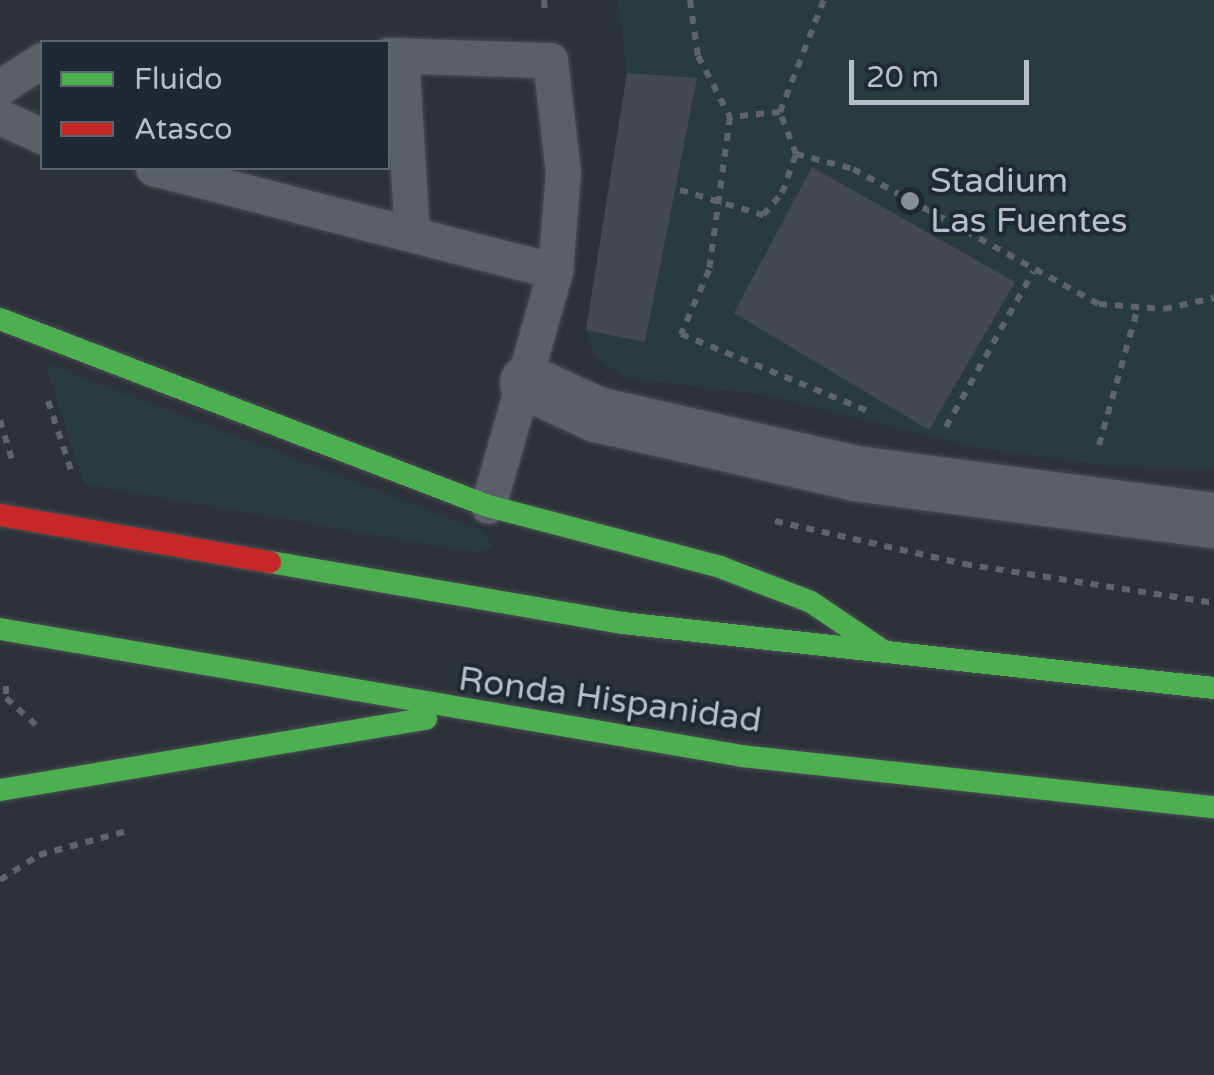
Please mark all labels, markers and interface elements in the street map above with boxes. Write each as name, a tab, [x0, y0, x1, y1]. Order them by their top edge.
legend	[40, 40, 390, 170]
scale bar	[854, 40, 1034, 102]
text: 20 m	[866, 59, 939, 96]
text: Fluido	[134, 61, 222, 98]
text: Atasco	[134, 111, 233, 148]
place label: Stadium Las Fuentes	[930, 160, 1128, 242]
marker: Stadium Las Fuentes	[899, 190, 921, 212]
street label: Ronda Hispanidad	[456, 658, 764, 742]

